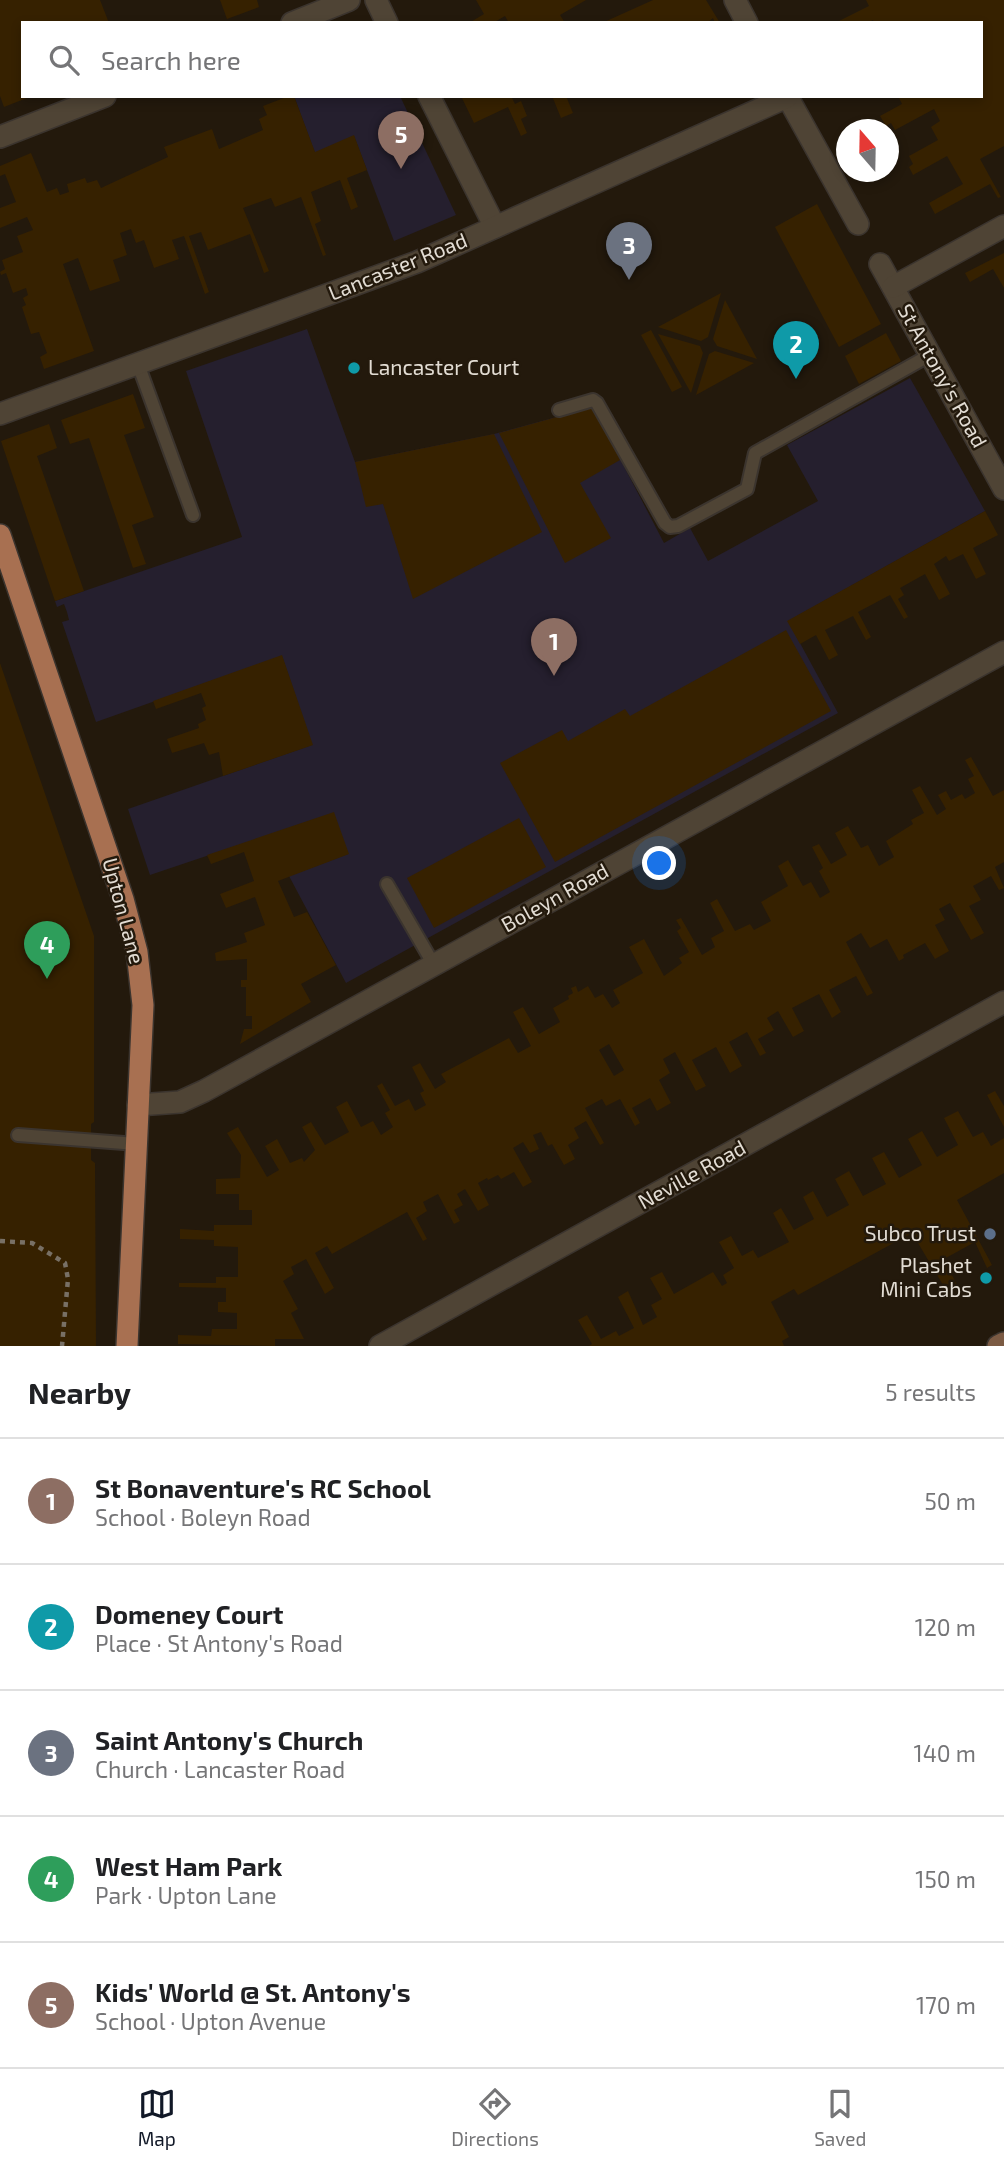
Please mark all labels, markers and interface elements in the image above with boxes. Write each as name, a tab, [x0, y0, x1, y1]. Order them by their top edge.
search box	[21, 21, 983, 98]
icon: search	[45, 41, 83, 79]
text: Search here	[101, 44, 241, 75]
pin: 5	[378, 111, 424, 169]
north arrow	[836, 119, 899, 182]
pin: 3	[606, 222, 652, 280]
street label: Lancaster Road	[324, 226, 470, 305]
street label: St Antony's Road	[893, 299, 993, 452]
pin: 2	[773, 321, 819, 379]
place label: Lancaster Court	[368, 354, 519, 379]
marker: Lancaster Court	[346, 360, 362, 376]
pin: 1	[531, 618, 577, 676]
your location	[642, 846, 676, 880]
street label: Upton Lane	[98, 855, 151, 966]
street label: Boleyn Road	[496, 857, 612, 936]
pin: 4	[24, 921, 70, 979]
street label: Neville Road	[633, 1134, 749, 1214]
place label: Subco Trust	[865, 1220, 976, 1245]
marker: Subco Trust	[982, 1226, 998, 1242]
place label: Plashet Mini Cabs	[880, 1252, 972, 1301]
marker: Plashet Mini Cabs	[978, 1270, 994, 1286]
text: Nearby	[28, 1374, 131, 1410]
text: 5 results	[885, 1378, 976, 1406]
text: St Bonaventure's RC School	[95, 1472, 431, 1503]
text: 1	[46, 1487, 56, 1515]
text: 50 m	[925, 1487, 976, 1515]
text: School · Boleyn Road	[95, 1503, 311, 1531]
text: Domeney Court	[95, 1598, 283, 1629]
text: 2	[44, 1613, 58, 1641]
text: 120 m	[915, 1613, 976, 1641]
text: Place · St Antony's Road	[95, 1629, 343, 1657]
text: Saint Antony's Church	[95, 1724, 363, 1755]
text: 3	[44, 1739, 58, 1767]
text: 140 m	[914, 1739, 976, 1767]
text: Church · Lancaster Road	[95, 1755, 345, 1783]
text: West Ham Park	[95, 1850, 282, 1881]
text: 4	[44, 1865, 58, 1893]
text: 150 m	[915, 1865, 976, 1893]
text: Park · Upton Lane	[95, 1881, 277, 1909]
text: Kids' World @ St. Antony's	[95, 1976, 410, 2007]
text: 5	[45, 1991, 57, 2019]
text: 170 m	[916, 1991, 976, 2019]
text: School · Upton Avenue	[95, 2007, 326, 2035]
tab: Map	[138, 2085, 176, 2150]
tab: Directions	[451, 2085, 539, 2150]
tab: Saved	[814, 2085, 866, 2150]

